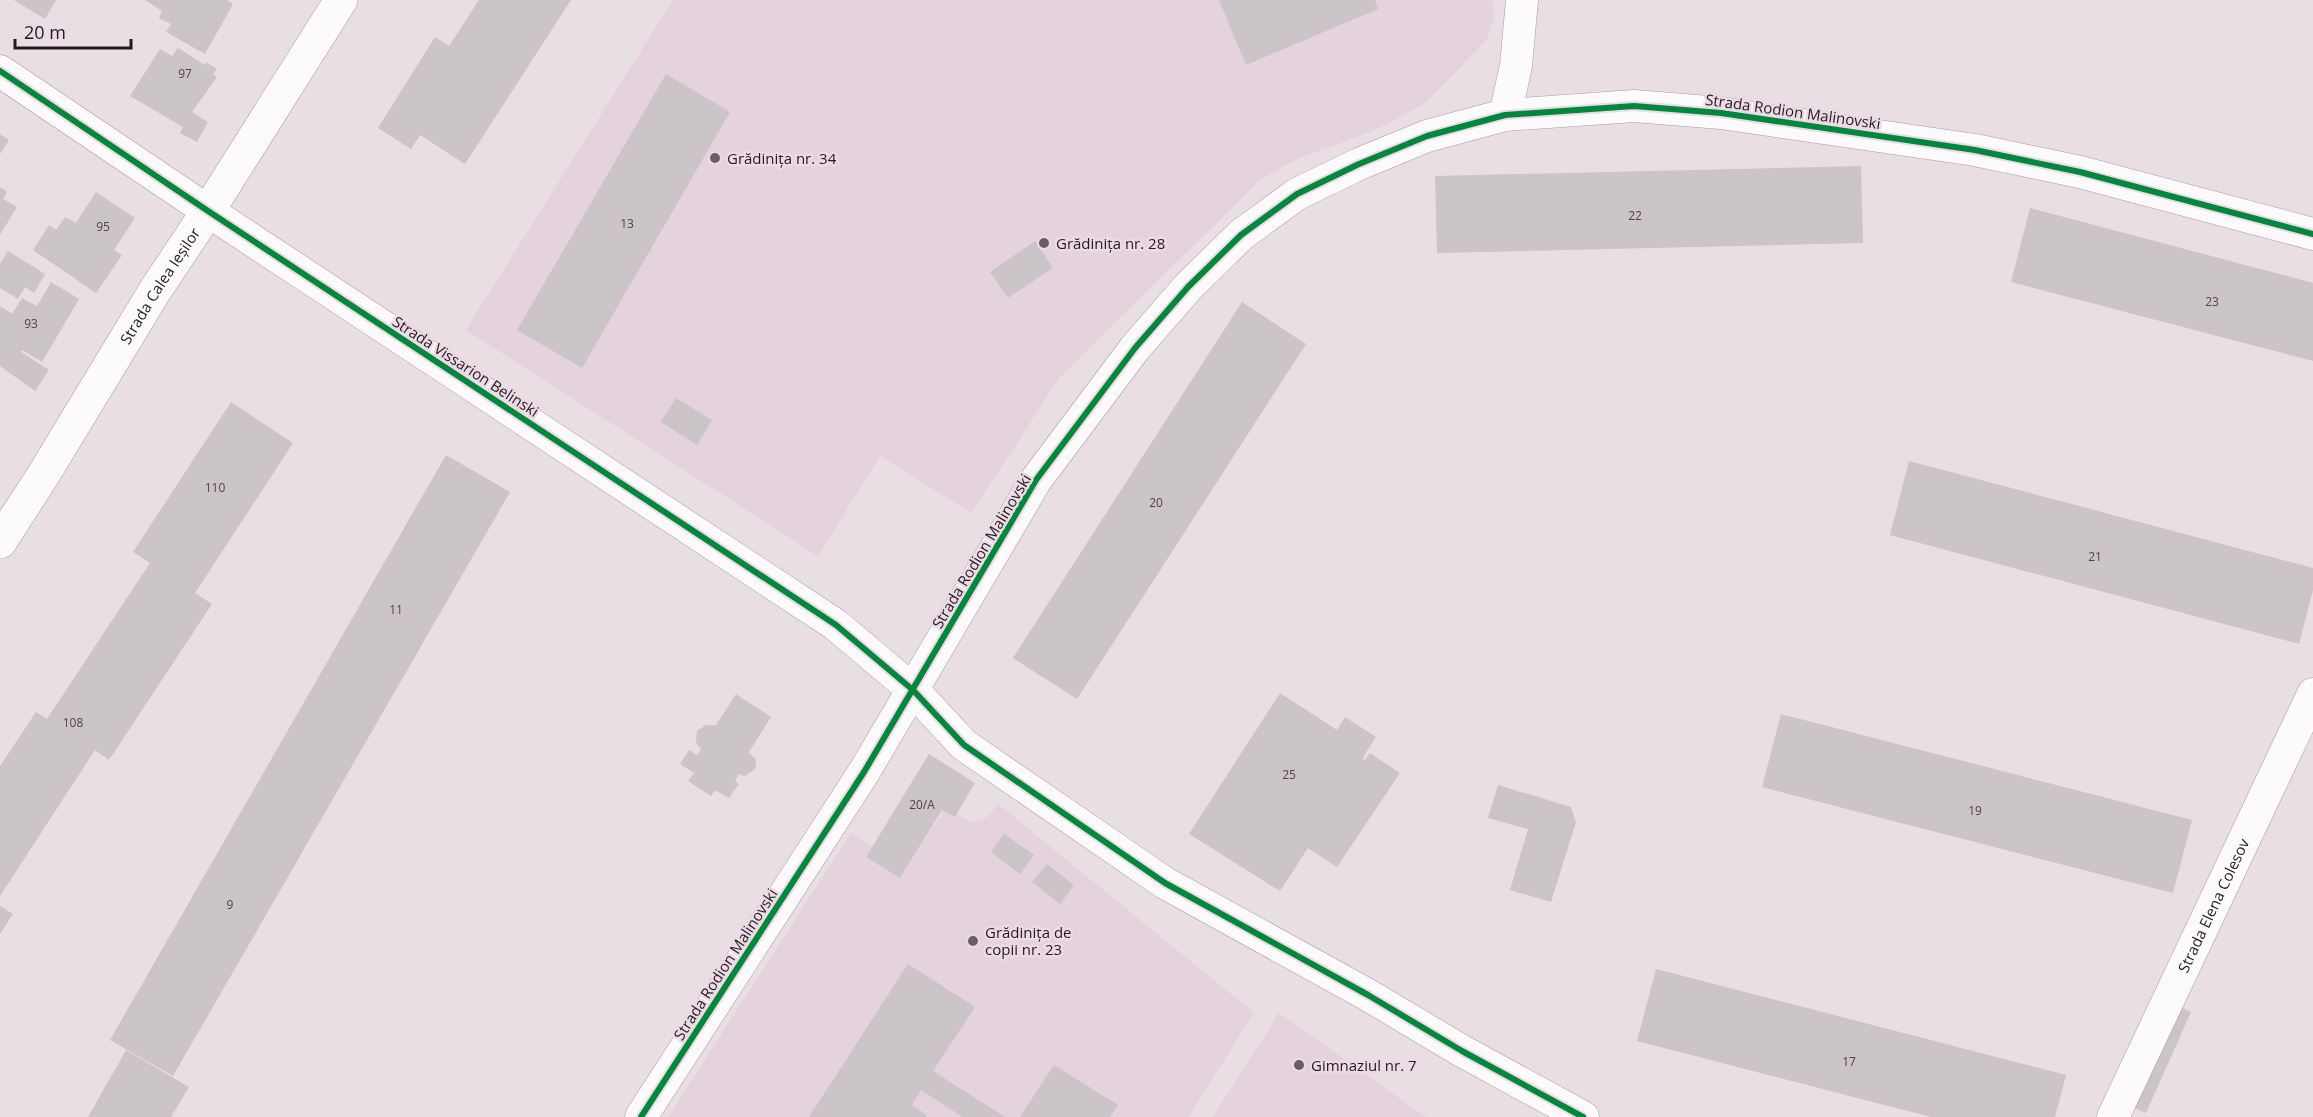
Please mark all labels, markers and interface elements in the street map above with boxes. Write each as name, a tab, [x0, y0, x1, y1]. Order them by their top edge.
scale bar	[15, 12, 130, 50]
text: 20 m	[24, 20, 66, 44]
house number: 97	[178, 65, 192, 82]
street label: Strada Rodion Malinovski	[1704, 89, 1882, 133]
place label: Grădinița nr. 34	[727, 148, 837, 168]
marker: Grădinița nr. 34	[708, 151, 722, 165]
house number: 22	[1628, 207, 1642, 224]
house number: 13	[620, 215, 634, 232]
house number: 95	[96, 218, 110, 235]
street label: Strada Calea Ieșilor	[115, 224, 204, 348]
place label: Grădinița nr. 28	[1056, 233, 1165, 253]
marker: Grădinița nr. 28	[1037, 236, 1051, 250]
house number: 23	[2205, 293, 2219, 310]
street label: Strada Vissarion Belinski	[389, 311, 543, 421]
house number: 93	[24, 315, 38, 332]
street label: Strada Rodion Malinovski	[927, 470, 1035, 632]
house number: 110	[205, 479, 225, 496]
house number: 20	[1149, 494, 1163, 511]
house number: 21	[2088, 548, 2102, 565]
house number: 11	[389, 601, 403, 618]
house number: 108	[63, 714, 83, 731]
house number: 25	[1282, 766, 1296, 783]
house number: 20/A	[909, 796, 935, 813]
house number: 19	[1968, 802, 1982, 819]
street label: Strada Elena Colesov	[2173, 835, 2253, 976]
street label: Strada Rodion Malinovski	[668, 884, 782, 1044]
house number: 9	[227, 896, 234, 913]
place label: Grădinița de copii nr. 23	[985, 922, 1072, 959]
marker: Grădinița de copii nr. 23	[966, 934, 980, 948]
house number: 17	[1842, 1053, 1856, 1070]
place label: Gimnaziul nr. 7	[1311, 1055, 1417, 1075]
marker: Gimnaziul nr. 7	[1292, 1058, 1306, 1072]

